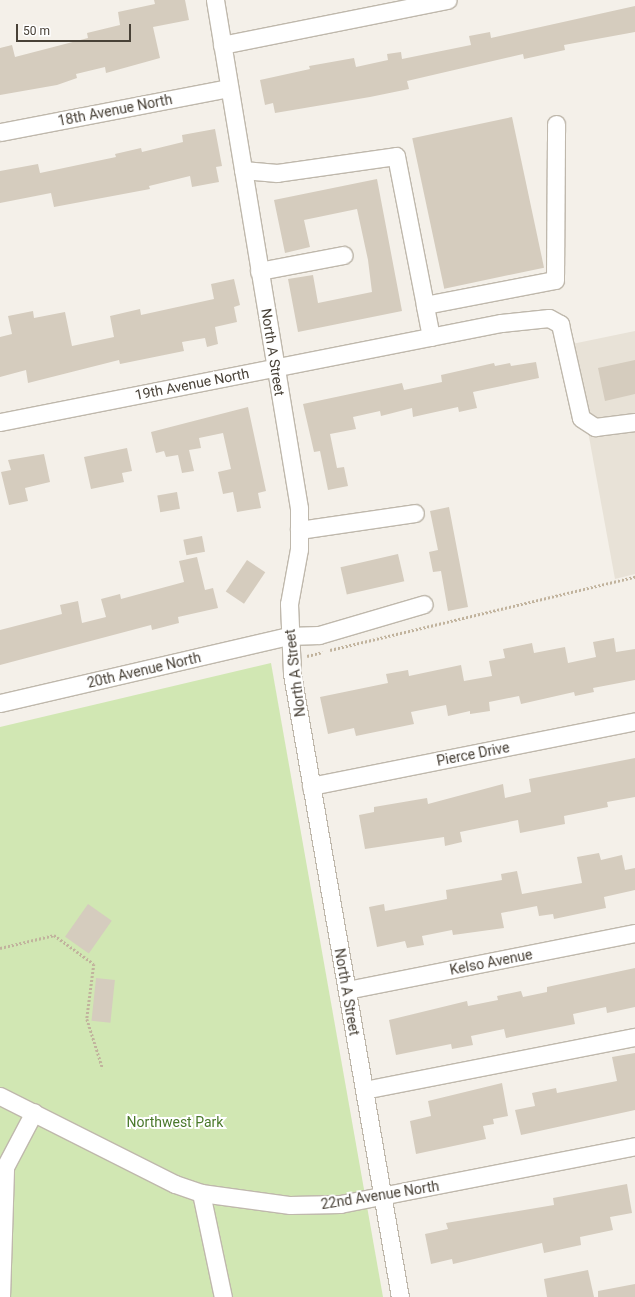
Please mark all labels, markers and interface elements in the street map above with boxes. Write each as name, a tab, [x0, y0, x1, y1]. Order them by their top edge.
scale bar	[18, 16, 133, 42]
text: 50 m	[23, 24, 50, 38]
street label: 18th Avenue North	[56, 91, 174, 129]
street label: North A Street	[258, 307, 288, 397]
street label: 19th Avenue North	[133, 365, 251, 403]
street label: North A Street	[281, 628, 309, 718]
street label: 20th Avenue North	[86, 649, 202, 691]
street label: Pierce Drive	[435, 739, 511, 769]
street label: Kelso Avenue	[448, 946, 534, 978]
street label: North A Street	[331, 947, 363, 1037]
park label: Northwest Park	[127, 1114, 223, 1130]
street label: 22nd Avenue North	[320, 1177, 440, 1213]

